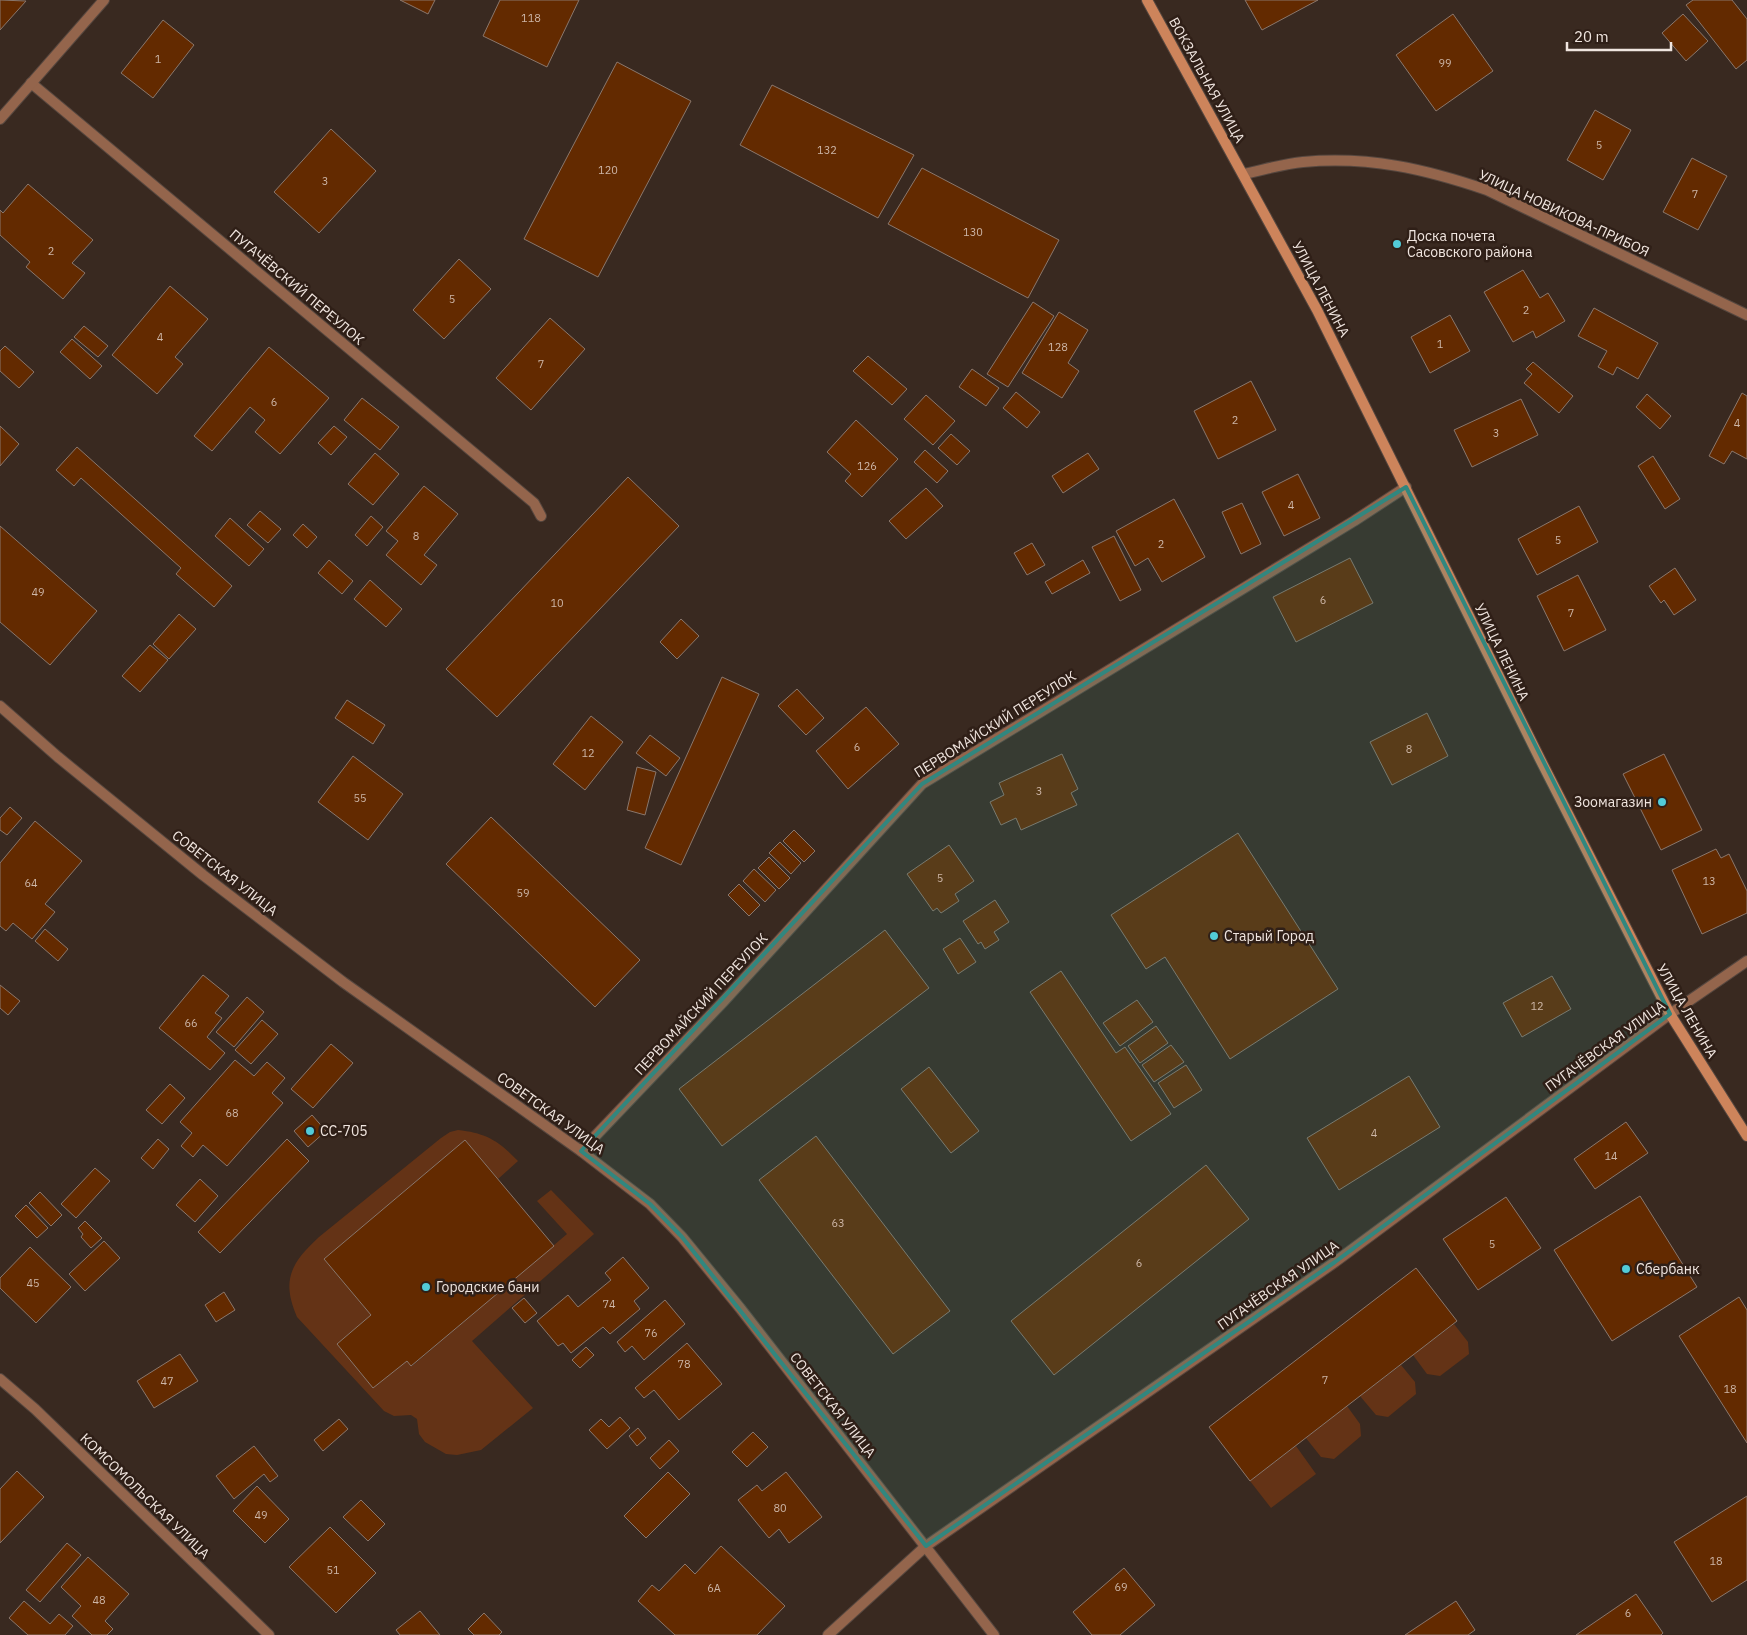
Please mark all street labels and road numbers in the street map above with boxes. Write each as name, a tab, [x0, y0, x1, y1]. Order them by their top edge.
street label: ВОКЗАЛЬНАЯ УЛИЦА	[1165, 14, 1249, 146]
street label: УЛИЦА НОВИКОВА-ПРИБОЯ	[1476, 165, 1652, 261]
street label: ПУГАЧЁВСКИЙ ПЕРЕУЛОК	[226, 225, 369, 349]
street label: УЛИЦА ЛЕНИНА	[1288, 238, 1354, 340]
street label: УЛИЦА ЛЕНИНА	[1471, 600, 1533, 704]
street label: ПЕРВОМАЙСКИЙ ПЕРЕУЛОК	[910, 666, 1079, 781]
street label: СОВЕТСКАЯ УЛИЦА	[169, 826, 281, 920]
street label: ПЕРВОМАЙСКИЙ ПЕРЕУЛОК	[630, 929, 772, 1079]
street label: УЛИЦА ЛЕНИНА	[1653, 961, 1721, 1061]
street label: ПУГАЧЁВСКАЯ УЛИЦА	[1541, 996, 1669, 1096]
street label: СОВЕТСКАЯ УЛИЦА	[494, 1068, 608, 1158]
street label: ПУГАЧЁВСКАЯ УЛИЦА	[1214, 1236, 1342, 1334]
street label: СОВЕТСКАЯ УЛИЦА	[786, 1349, 880, 1461]
street label: КОМСОМОЛЬСКАЯ УЛИЦА	[76, 1429, 214, 1563]

